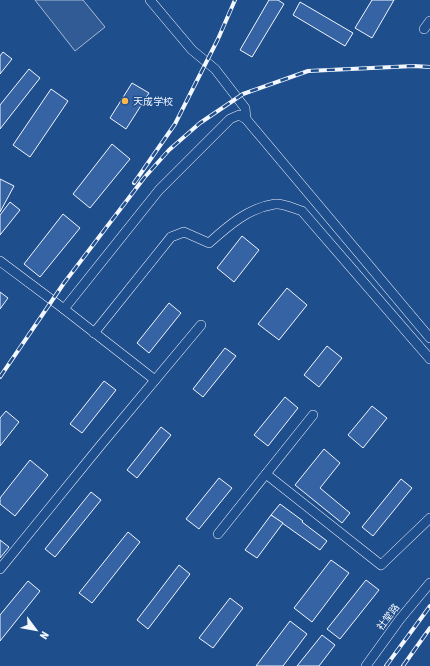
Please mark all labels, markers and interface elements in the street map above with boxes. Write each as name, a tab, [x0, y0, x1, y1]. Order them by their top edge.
marker: 天成学校	[120, 96, 130, 106]
place label: 天成学校	[133, 96, 173, 107]
street label: 社堂路	[375, 602, 401, 632]
north arrow	[16, 610, 56, 650]
text: N	[38, 629, 51, 641]

